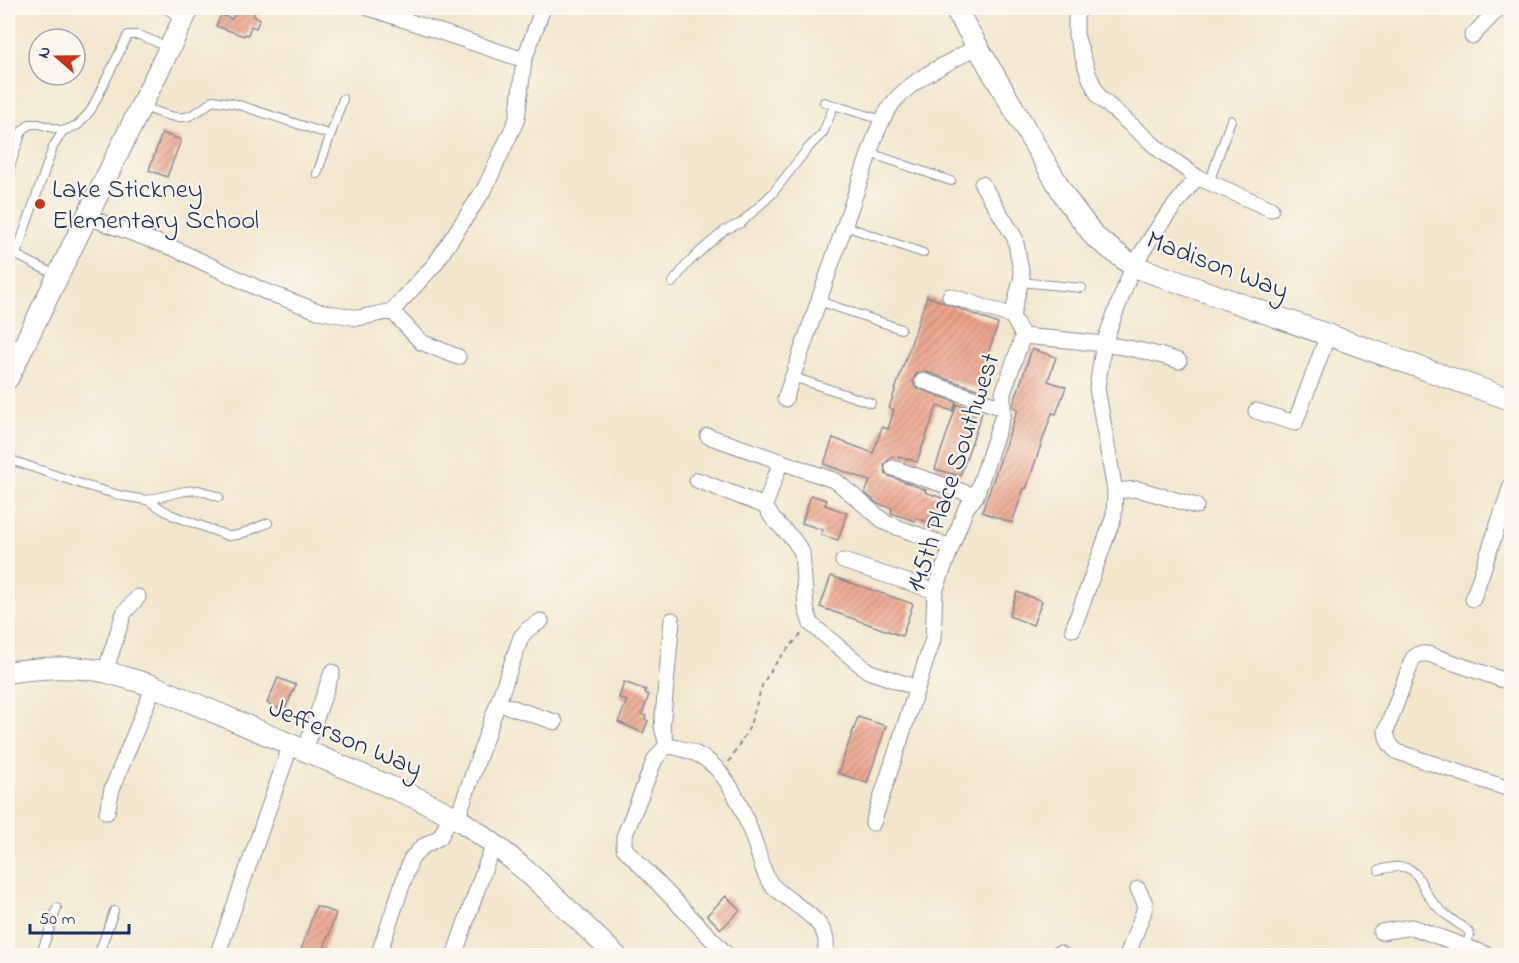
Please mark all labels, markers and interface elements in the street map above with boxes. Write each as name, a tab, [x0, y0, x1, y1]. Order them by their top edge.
north arrow	[27, 27, 87, 87]
text: N	[32, 43, 58, 62]
place label: Lake Stickney Elementary School	[52, 171, 259, 241]
marker: Lake Stickney Elementary School	[33, 197, 47, 211]
street label: Madison Way	[1140, 221, 1294, 311]
street label: 145th Place Southwest	[897, 348, 1011, 597]
street label: Jefferson Way	[262, 689, 428, 789]
scale bar	[30, 897, 129, 935]
text: 50 m	[39, 907, 76, 933]

